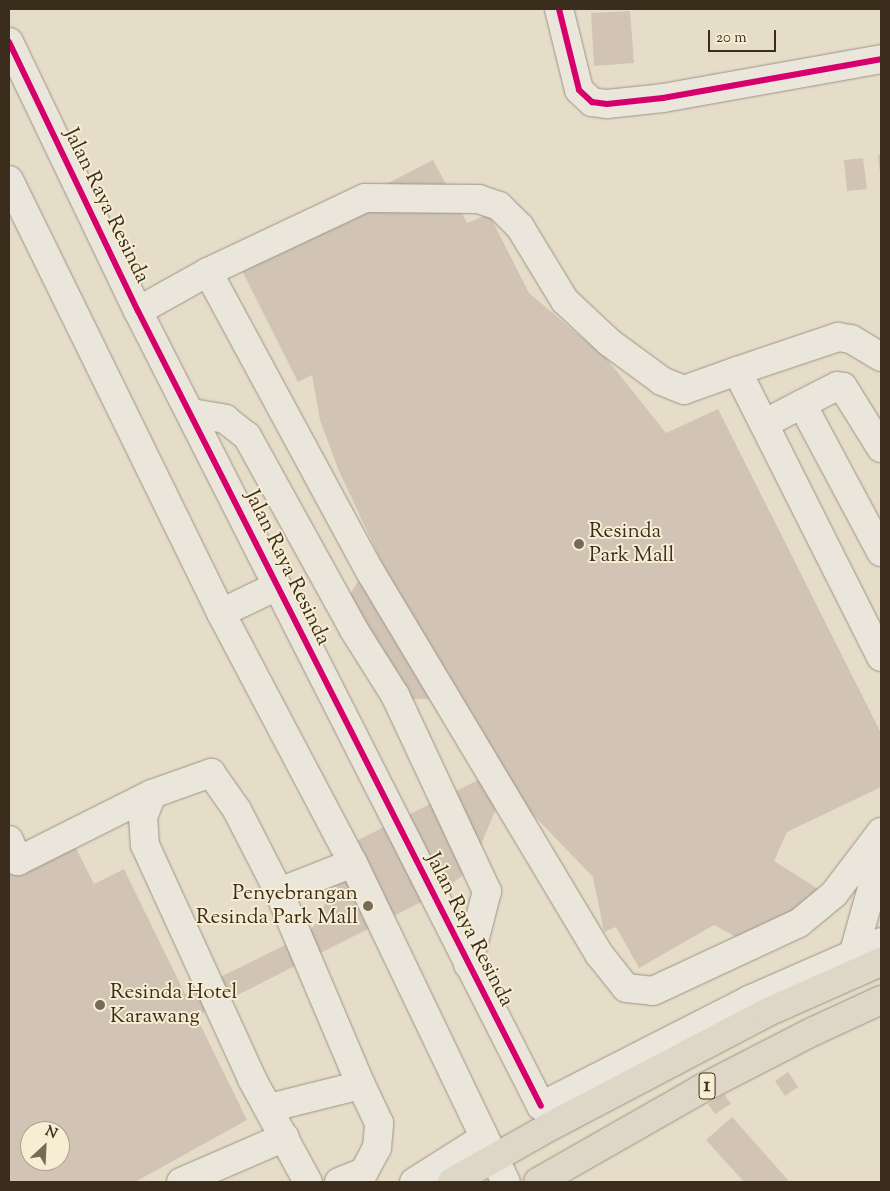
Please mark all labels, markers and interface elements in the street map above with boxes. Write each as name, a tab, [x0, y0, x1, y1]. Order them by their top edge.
scale bar	[710, 20, 778, 52]
text: 20 m	[716, 28, 747, 49]
street label: Jalan Raya Resinda	[58, 124, 154, 288]
street label: Jalan Raya Resinda	[239, 486, 335, 650]
place label: Resinda Park Mall	[589, 519, 674, 569]
marker: Resinda Park Mall	[573, 538, 585, 550]
street label: Jalan Raya Resinda	[419, 849, 519, 1011]
place label: Penyebrangan Resinda Park Mall	[196, 881, 358, 931]
marker: Penyebrangan Resinda Park Mall	[362, 900, 374, 912]
place label: Resinda Hotel Karawang	[110, 980, 237, 1030]
marker: Resinda Hotel Karawang	[94, 999, 106, 1011]
road number: 1	[698, 1068, 716, 1104]
north arrow	[20, 1121, 70, 1171]
text: N	[42, 1122, 60, 1145]

